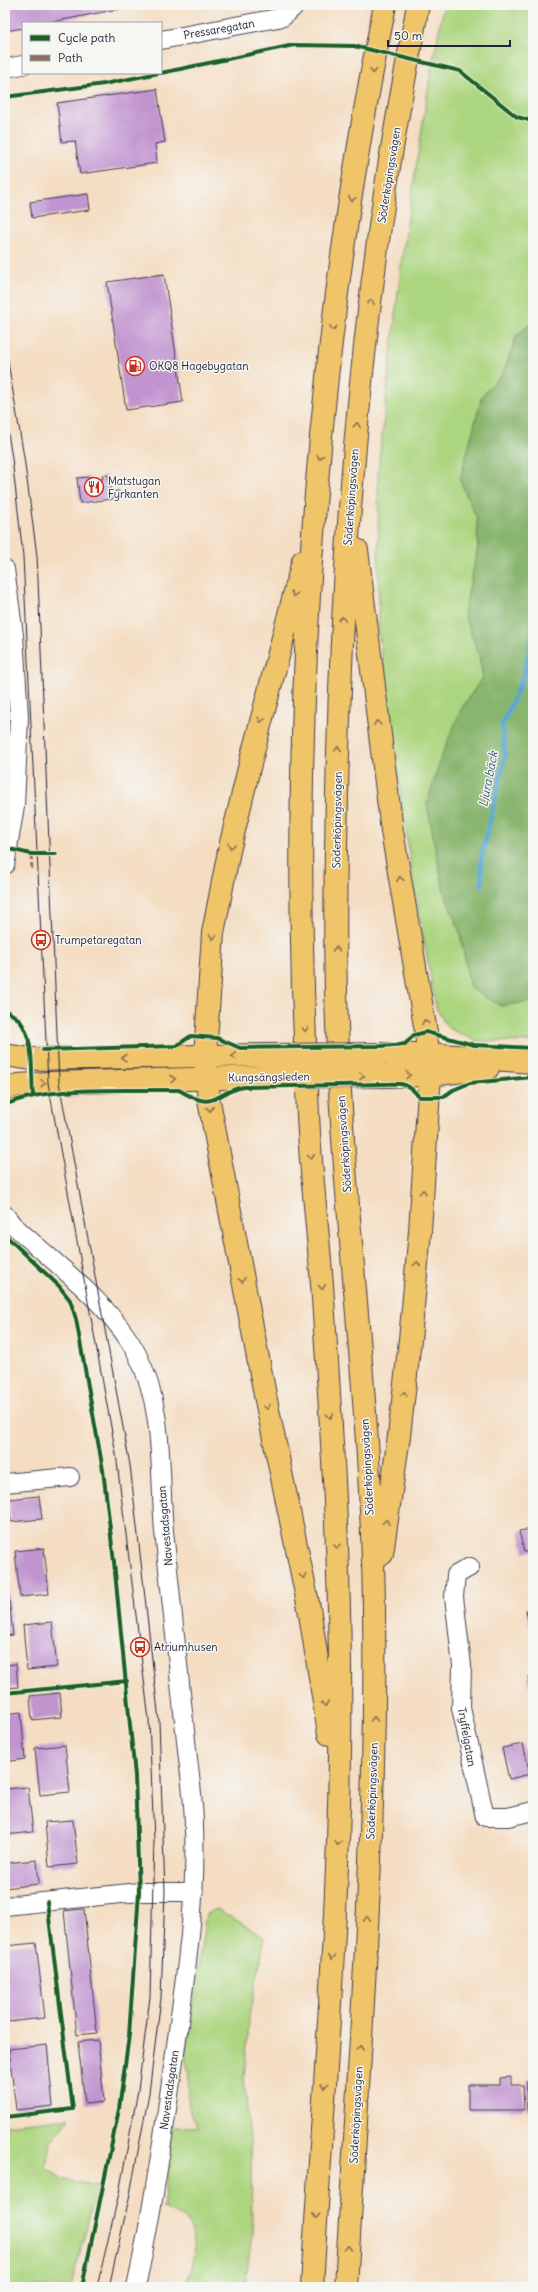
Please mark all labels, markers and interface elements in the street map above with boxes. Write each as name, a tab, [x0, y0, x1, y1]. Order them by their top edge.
street label: Pressaregatan	[182, 16, 256, 42]
legend	[22, 22, 162, 74]
scale bar	[388, 22, 510, 48]
text: 50 m	[394, 28, 423, 43]
text: Cycle path	[58, 30, 115, 45]
text: Path	[58, 50, 83, 65]
one-way arrow	[369, 68, 377, 74]
street label: Söderköpingsvägen	[374, 126, 404, 224]
one-way arrow	[348, 196, 356, 202]
one-way arrow	[366, 299, 375, 305]
one-way arrow	[329, 325, 338, 331]
fuel station icon: OKQ8 Hagebygatan	[124, 355, 146, 377]
place label: OKQ8 Hagebygatan	[149, 359, 249, 373]
one-way arrow	[352, 422, 361, 428]
street label: Söderköpingsvägen	[341, 448, 361, 546]
one-way arrow	[316, 454, 325, 460]
place label: Matstugan Fyrkanten	[108, 474, 161, 501]
restaurant icon: Matstugan Fyrkanten	[83, 476, 105, 498]
one-way arrow	[290, 590, 299, 597]
one-way arrow	[338, 616, 347, 622]
one-way arrow	[258, 716, 266, 723]
one-way arrow	[373, 720, 382, 726]
one-way arrow	[334, 746, 342, 752]
water label: Ljura bäck	[475, 749, 501, 808]
street label: Söderköpingsvägen	[329, 771, 345, 869]
one-way arrow	[227, 843, 235, 849]
one-way arrow	[397, 876, 405, 883]
bus stop icon: Trumpetaregatan	[30, 929, 52, 951]
place label: Trumpetaregatan	[55, 933, 142, 947]
one-way arrow	[208, 933, 217, 940]
one-way arrow	[332, 946, 340, 952]
one-way arrow	[421, 1019, 430, 1025]
one-way arrow	[301, 1026, 309, 1032]
one-way arrow	[231, 1052, 237, 1060]
one-way arrow	[121, 1054, 127, 1062]
street label: Kungsängsleden	[228, 1069, 310, 1085]
one-way arrow	[405, 1071, 411, 1079]
one-way arrow	[359, 1072, 365, 1080]
one-way arrow	[170, 1075, 176, 1083]
one-way arrow	[40, 1079, 46, 1087]
street label: Söderköpingsvägen	[334, 1095, 354, 1193]
one-way arrow	[206, 1106, 214, 1112]
one-way arrow	[307, 1154, 316, 1160]
one-way arrow	[419, 1189, 428, 1195]
one-way arrow	[412, 1261, 421, 1267]
one-way arrow	[238, 1277, 246, 1283]
one-way arrow	[317, 1284, 326, 1290]
one-way arrow	[399, 1391, 408, 1397]
one-way arrow	[263, 1404, 271, 1410]
one-way arrow	[326, 1413, 334, 1419]
street label: Söderköpingsvägen	[357, 1418, 377, 1516]
street label: Navestadsgatan	[155, 1485, 175, 1567]
one-way arrow	[381, 1519, 390, 1525]
one-way arrow	[333, 1543, 342, 1549]
one-way arrow	[298, 1572, 306, 1579]
bus stop icon: Atriumhusen	[129, 1636, 151, 1658]
place label: Atriumhusen	[154, 1640, 218, 1654]
one-way arrow	[320, 1701, 329, 1707]
street label: Tryffelgatan	[455, 1706, 479, 1768]
one-way arrow	[370, 1716, 378, 1722]
street label: Söderköpingsvägen	[363, 1742, 381, 1840]
one-way arrow	[334, 1840, 342, 1846]
one-way arrow	[363, 1916, 372, 1922]
one-way arrow	[327, 1954, 336, 1960]
one-way arrow	[355, 2045, 364, 2051]
street label: Navestadsgatan	[156, 2049, 182, 2131]
street label: Söderköpingsvägen	[346, 2066, 366, 2164]
one-way arrow	[319, 2083, 328, 2090]
one-way arrow	[311, 2213, 320, 2219]
one-way arrow	[343, 2245, 352, 2251]

